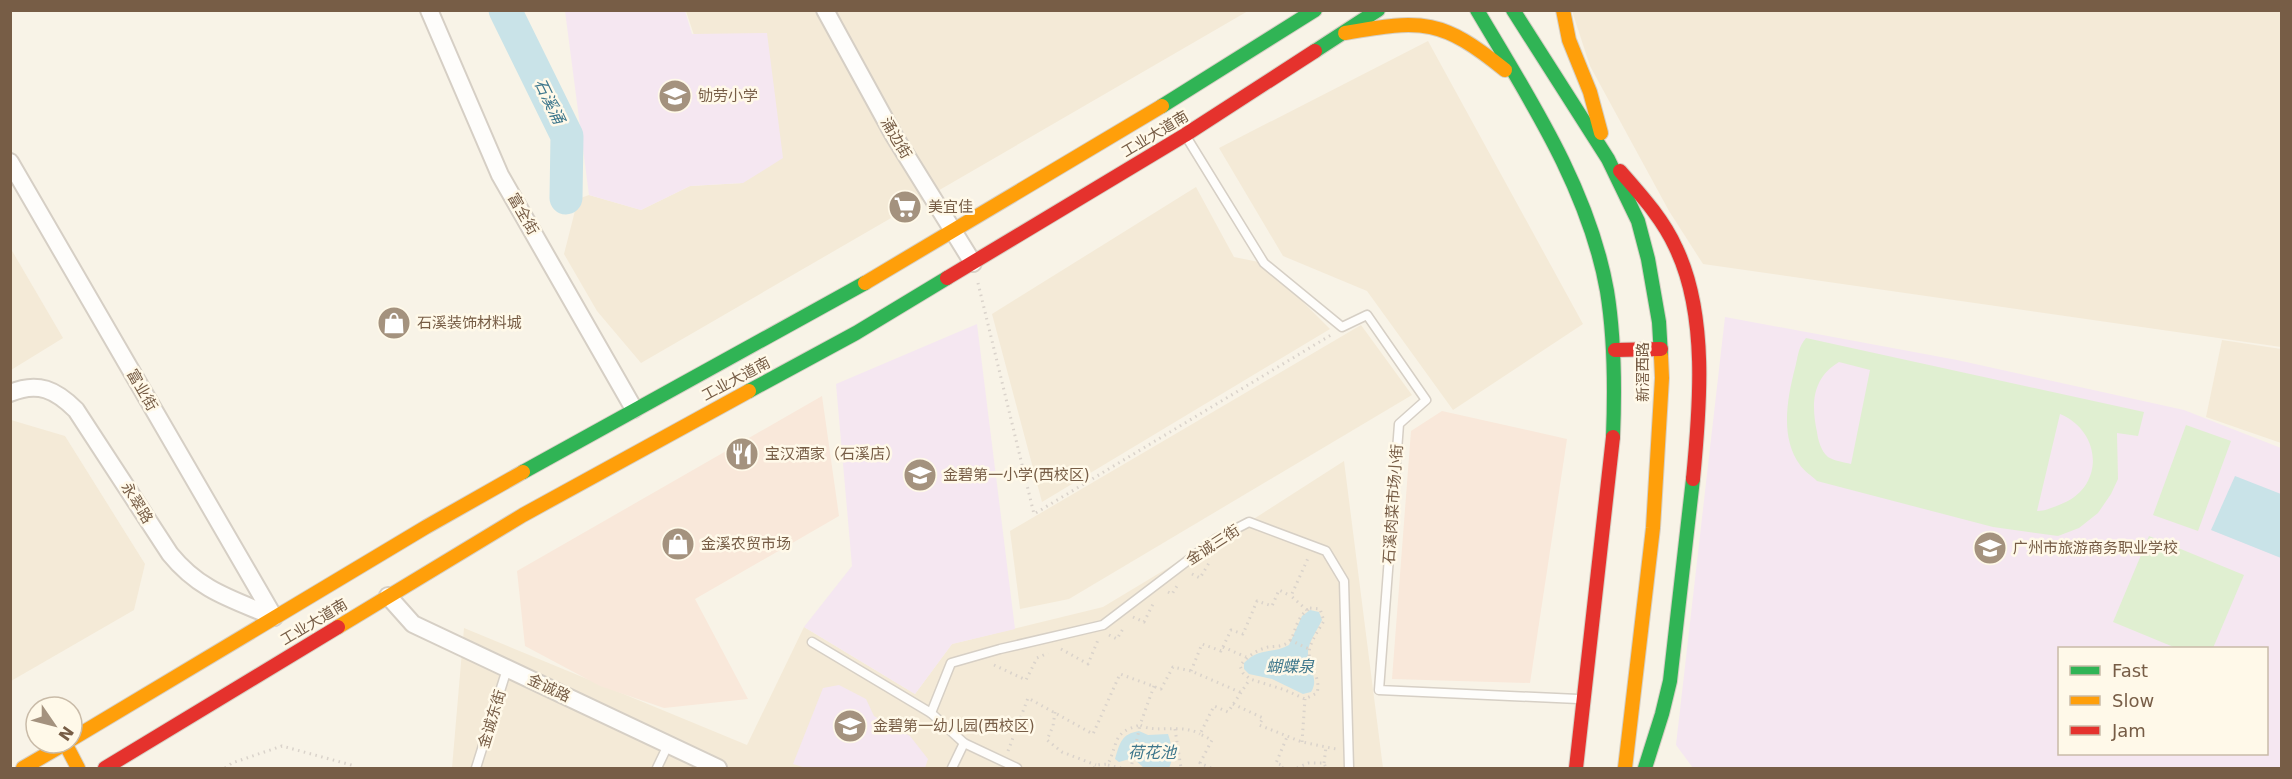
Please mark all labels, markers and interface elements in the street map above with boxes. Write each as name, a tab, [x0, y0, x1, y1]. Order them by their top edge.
water label: 石溪涌	[530, 75, 569, 129]
school or university icon: 劬劳小学	[657, 78, 693, 114]
place label: 劬劳小学	[698, 87, 758, 105]
street label: 工业大道南	[1118, 107, 1192, 161]
street label: 涌边街	[877, 114, 915, 162]
supermarket icon: 美宜佳	[887, 189, 923, 225]
street label: 富全街	[504, 190, 542, 238]
place label: 美宜佳	[928, 198, 973, 216]
shop icon: 石溪装饰材料城	[376, 305, 412, 341]
place label: 石溪装饰材料城	[417, 314, 522, 332]
street label: 新滘西路	[1634, 342, 1652, 402]
street label: 工业大道南	[699, 353, 773, 405]
street label: 富业街	[123, 366, 161, 414]
restaurant icon: 宝汉酒家（石溪店）	[724, 436, 760, 472]
street label: 石溪肉菜市场小街	[1380, 444, 1406, 564]
place label: 宝汉酒家（石溪店）	[765, 445, 900, 463]
school or university icon: 金碧第一小学(西校区)	[902, 457, 938, 493]
place label: 金碧第一小学(西校区)	[943, 466, 1090, 484]
street label: 永翠路	[117, 479, 157, 527]
street label: 金诚三街	[1183, 521, 1243, 569]
shop icon: 金溪农贸市场	[660, 526, 696, 562]
school or university icon: 广州市旅游商务职业学校	[1972, 530, 2008, 566]
place label: 金溪农贸市场	[701, 535, 791, 553]
place label: 广州市旅游商务职业学校	[2013, 539, 2178, 557]
street label: 工业大道南	[277, 595, 351, 649]
legend	[2058, 647, 2268, 755]
water label: 蝴蝶泉	[1266, 657, 1315, 676]
text: Fast	[2112, 660, 2148, 681]
street label: 金诚路	[525, 670, 573, 706]
street label: 金诚东街	[475, 688, 509, 750]
text: Slow	[2112, 690, 2154, 711]
north arrow	[24, 695, 84, 755]
school or university icon: 金碧第一幼儿园(西校区)	[832, 708, 868, 744]
place label: 金碧第一幼儿园(西校区)	[873, 717, 1035, 735]
text: Jam	[2111, 720, 2146, 741]
text: N	[54, 722, 77, 744]
water label: 荷花池	[1128, 743, 1178, 762]

